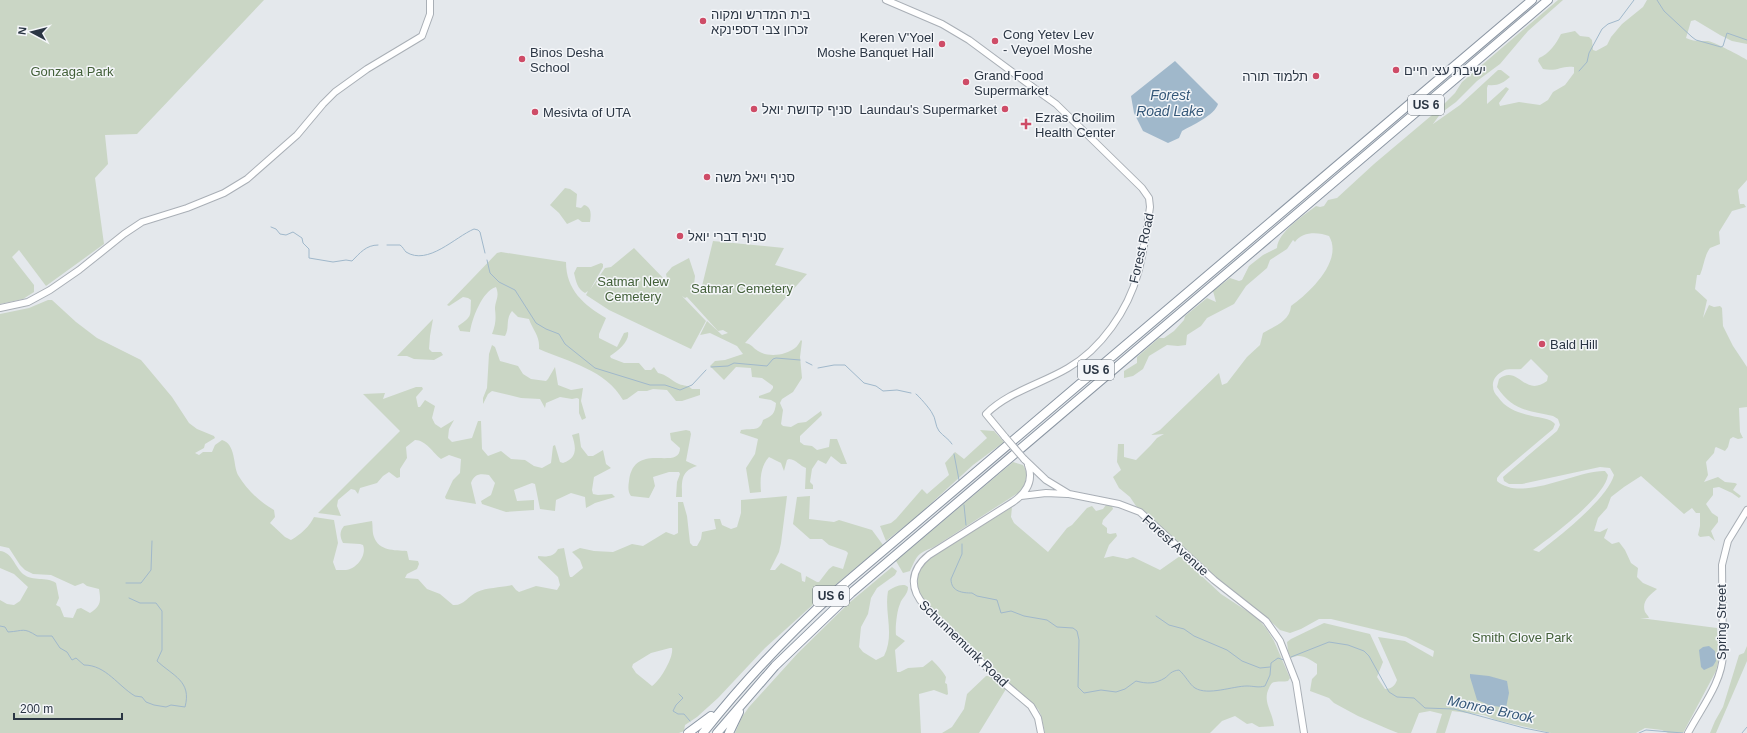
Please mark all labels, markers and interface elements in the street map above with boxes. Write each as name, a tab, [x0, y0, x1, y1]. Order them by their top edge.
place label: בית המדרש ומקוה זכרון צבי דספינקא	[711, 7, 811, 37]
north arrow	[12, 12, 52, 52]
marker: בית המדרש ומקוה זכרון צבי דספינקא	[698, 16, 708, 26]
text: N	[16, 26, 29, 35]
place label: Cong Yetev Lev - Veyoel Moshe	[1003, 27, 1095, 57]
place label: Keren V'Yoel Moshe Banquet Hall	[817, 30, 934, 60]
marker: Cong Yetev Lev - Veyoel Moshe	[990, 36, 1000, 46]
marker: Keren V'Yoel Moshe Banquet Hall	[937, 39, 947, 49]
place label: Binos Desha School	[530, 45, 604, 75]
marker: Binos Desha School	[517, 54, 527, 64]
place label: ישיבת עצי חיים	[1404, 63, 1486, 78]
park label: Gonzaga Park	[30, 64, 114, 79]
marker: ישיבת עצי חיים	[1391, 65, 1401, 75]
place label: Grand Food Supermarket	[974, 68, 1049, 98]
place label: תלמוד תורה	[1242, 69, 1308, 84]
marker: תלמוד תורה	[1311, 71, 1321, 81]
marker: Grand Food Supermarket	[961, 77, 971, 87]
water label: Forest Road Lake	[1136, 87, 1204, 119]
road number: US 6	[1408, 95, 1444, 115]
place label: סניף קדושת יואל	[762, 102, 852, 117]
place label: Laundau's Supermarket	[859, 102, 997, 117]
marker: סניף קדושת יואל	[749, 104, 759, 114]
marker: Laundau's Supermarket	[1000, 104, 1010, 114]
place label: Mesivta of UTA	[543, 105, 631, 120]
marker: Mesivta of UTA	[530, 107, 540, 117]
place label: Ezras Choilim Health Center	[1035, 110, 1116, 140]
marker: Ezras Choilim Health Center	[1020, 118, 1032, 130]
place label: סניף ויאל משה	[715, 170, 795, 185]
marker: סניף ויאל משה	[702, 172, 712, 182]
street label: Forest Road	[1126, 212, 1157, 285]
place label: סניף דברי יואל	[688, 229, 766, 244]
marker: סניף דברי יואל	[675, 231, 685, 241]
park label: Satmar New Cemetery	[597, 274, 669, 304]
park label: Satmar Cemetery	[691, 281, 793, 296]
place label: Bald Hill	[1550, 337, 1598, 352]
marker: Bald Hill	[1537, 339, 1547, 349]
road number: US 6	[1078, 360, 1114, 380]
street label: Forest Avenue	[1140, 512, 1212, 579]
street label: Spring Street	[1714, 584, 1729, 660]
road number: US 6	[813, 586, 849, 606]
street label: Schunnemunk Road	[916, 597, 1011, 690]
park label: Smith Clove Park	[1472, 630, 1573, 645]
water label: Monroe Brook	[1446, 692, 1537, 726]
scale bar	[14, 695, 122, 721]
text: 200 m	[20, 702, 53, 716]

